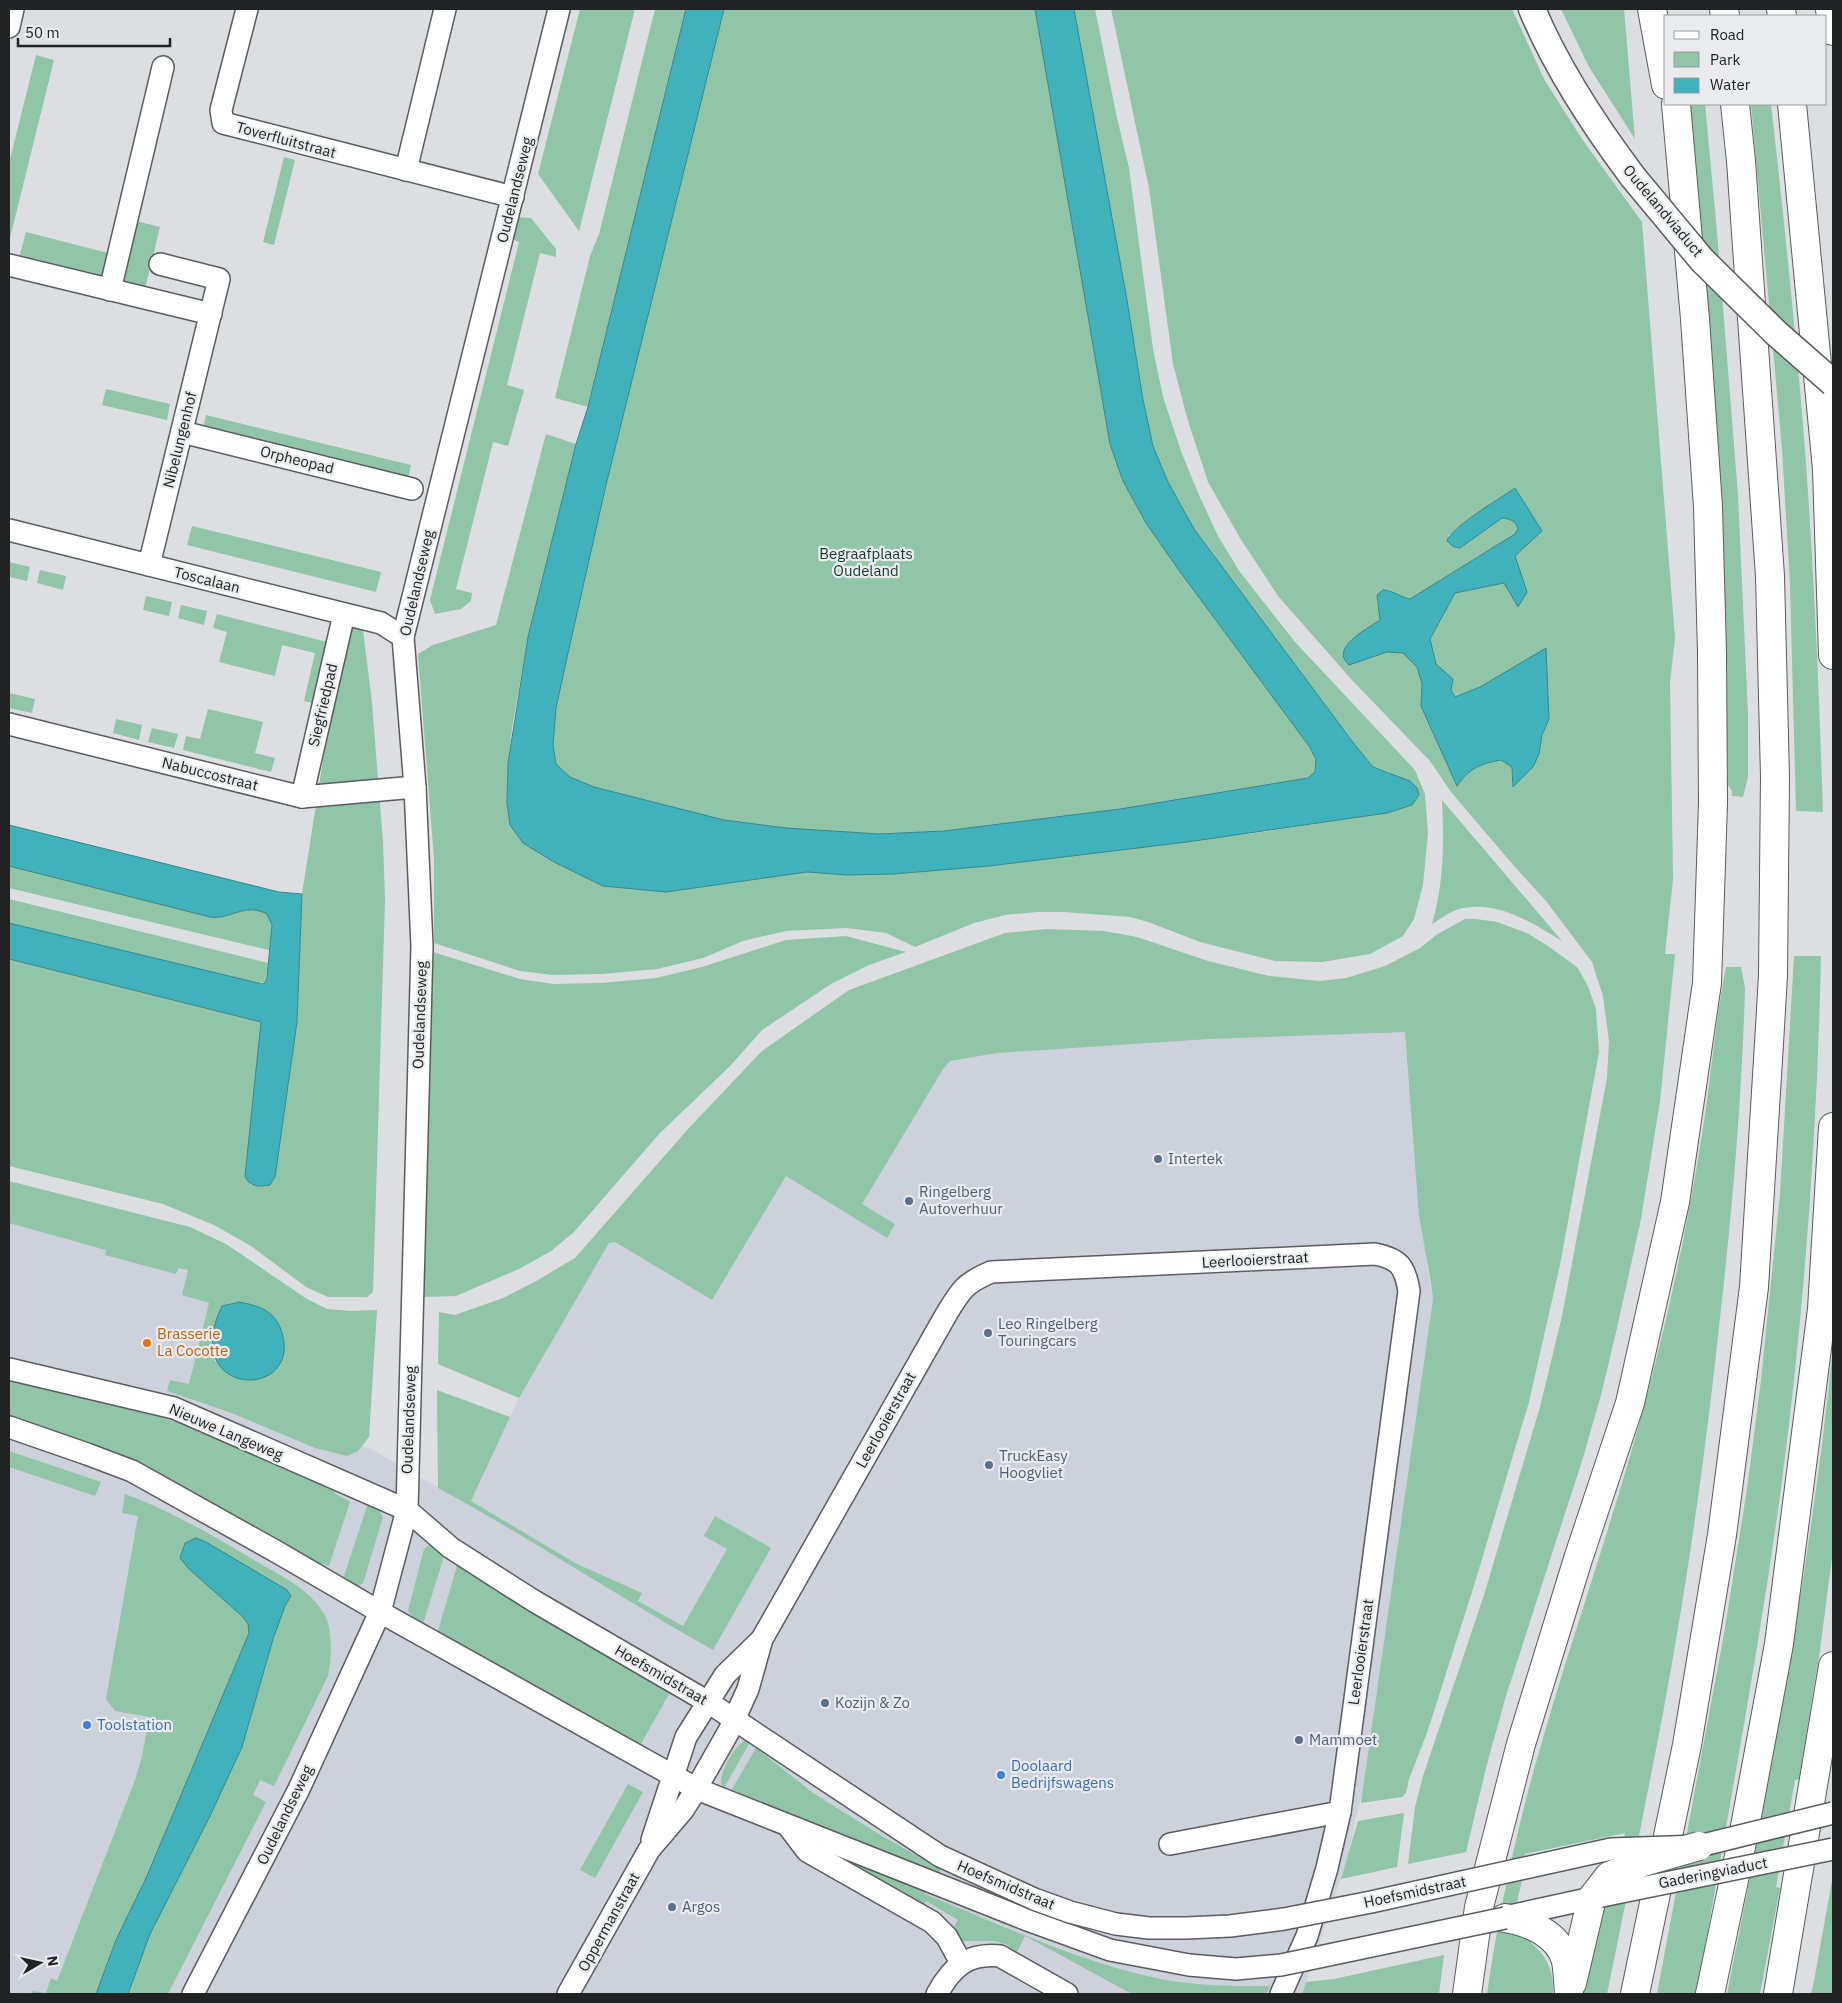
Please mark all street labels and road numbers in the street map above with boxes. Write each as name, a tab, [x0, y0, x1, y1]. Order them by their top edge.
street label: Toverfluitstraat	[234, 117, 338, 162]
street label: Oudelandseweg	[492, 135, 537, 245]
street label: Oudelandviaduct	[1619, 161, 1707, 261]
street label: Nibelungenhof	[158, 390, 201, 490]
street label: Orpheopad	[258, 441, 336, 478]
street label: Oudelandseweg	[395, 528, 438, 638]
street label: Toscalaan	[172, 562, 242, 597]
street label: Siegfriedpad	[304, 661, 341, 748]
street label: Nabuccostraat	[160, 752, 260, 795]
street label: Oudelandseweg	[408, 960, 431, 1070]
street label: Leerlooierstraat	[1201, 1247, 1309, 1272]
street label: Oudelandseweg	[397, 1365, 420, 1475]
street label: Leerlooierstraat	[851, 1368, 920, 1471]
street label: Nieuwe Langeweg	[166, 1399, 286, 1464]
street label: Leerlooierstraat	[1344, 1598, 1377, 1706]
street label: Hoefsmidstraat	[611, 1640, 711, 1709]
street label: Oudelandseweg	[252, 1762, 317, 1868]
street label: Gaderingviaduct	[1657, 1853, 1769, 1892]
street label: Hoefsmidstraat	[955, 1855, 1058, 1914]
street label: Oppermanstraat	[573, 1869, 644, 1975]
street label: Hoefsmidstraat	[1362, 1871, 1468, 1912]

